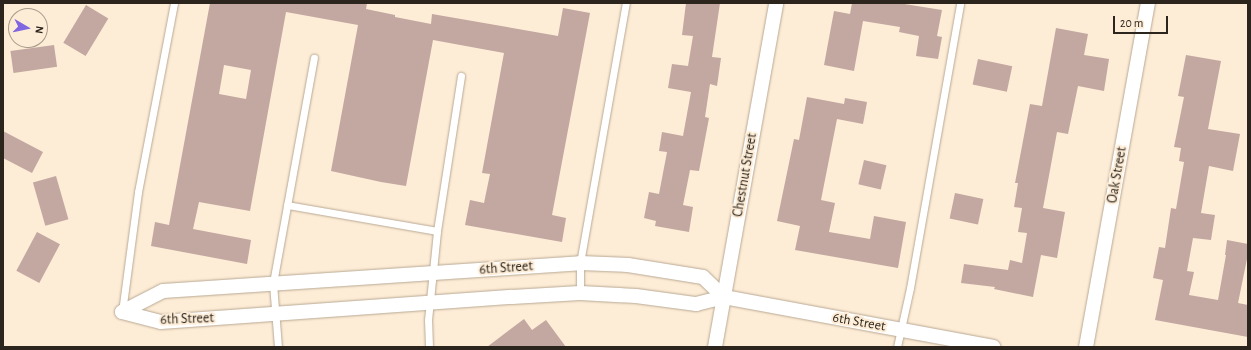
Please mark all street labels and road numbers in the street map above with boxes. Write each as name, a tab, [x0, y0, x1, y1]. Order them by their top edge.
street label: Chestnut Street	[729, 132, 761, 218]
street label: Oak Street	[1104, 145, 1130, 205]
street label: 6th Street	[479, 258, 533, 278]
street label: 6th Street	[831, 309, 887, 335]
street label: 6th Street	[160, 310, 214, 328]

